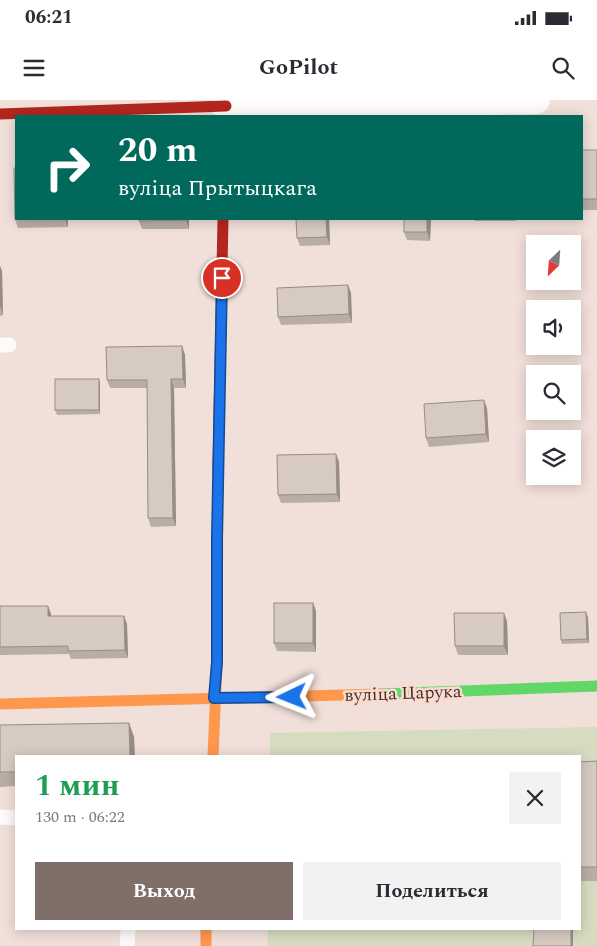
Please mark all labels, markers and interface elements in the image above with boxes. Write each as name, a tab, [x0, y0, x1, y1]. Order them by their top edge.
text: 06:21	[25, 3, 73, 32]
text: GoPilot	[259, 51, 338, 84]
icon: menu	[20, 54, 48, 82]
icon: search	[549, 54, 577, 82]
text: 20 m	[118, 124, 198, 177]
icon: right	[35, 135, 100, 200]
text: вуліца Прытыцкага	[118, 172, 317, 205]
north arrow	[526, 235, 581, 290]
map controls	[526, 235, 581, 485]
pin	[201, 257, 243, 299]
icon: arrive	[208, 264, 236, 292]
button: sound	[526, 300, 581, 355]
button: search	[526, 365, 581, 420]
button: layers	[526, 430, 581, 485]
position arrow	[265, 670, 317, 722]
street label: вуліца Царука	[344, 678, 462, 709]
text: 1 мин	[35, 763, 120, 809]
button: close	[509, 772, 561, 824]
text: 130 m · 06:22	[35, 805, 125, 829]
button: Выход	[35, 862, 293, 920]
button: Поделиться	[303, 862, 561, 920]

